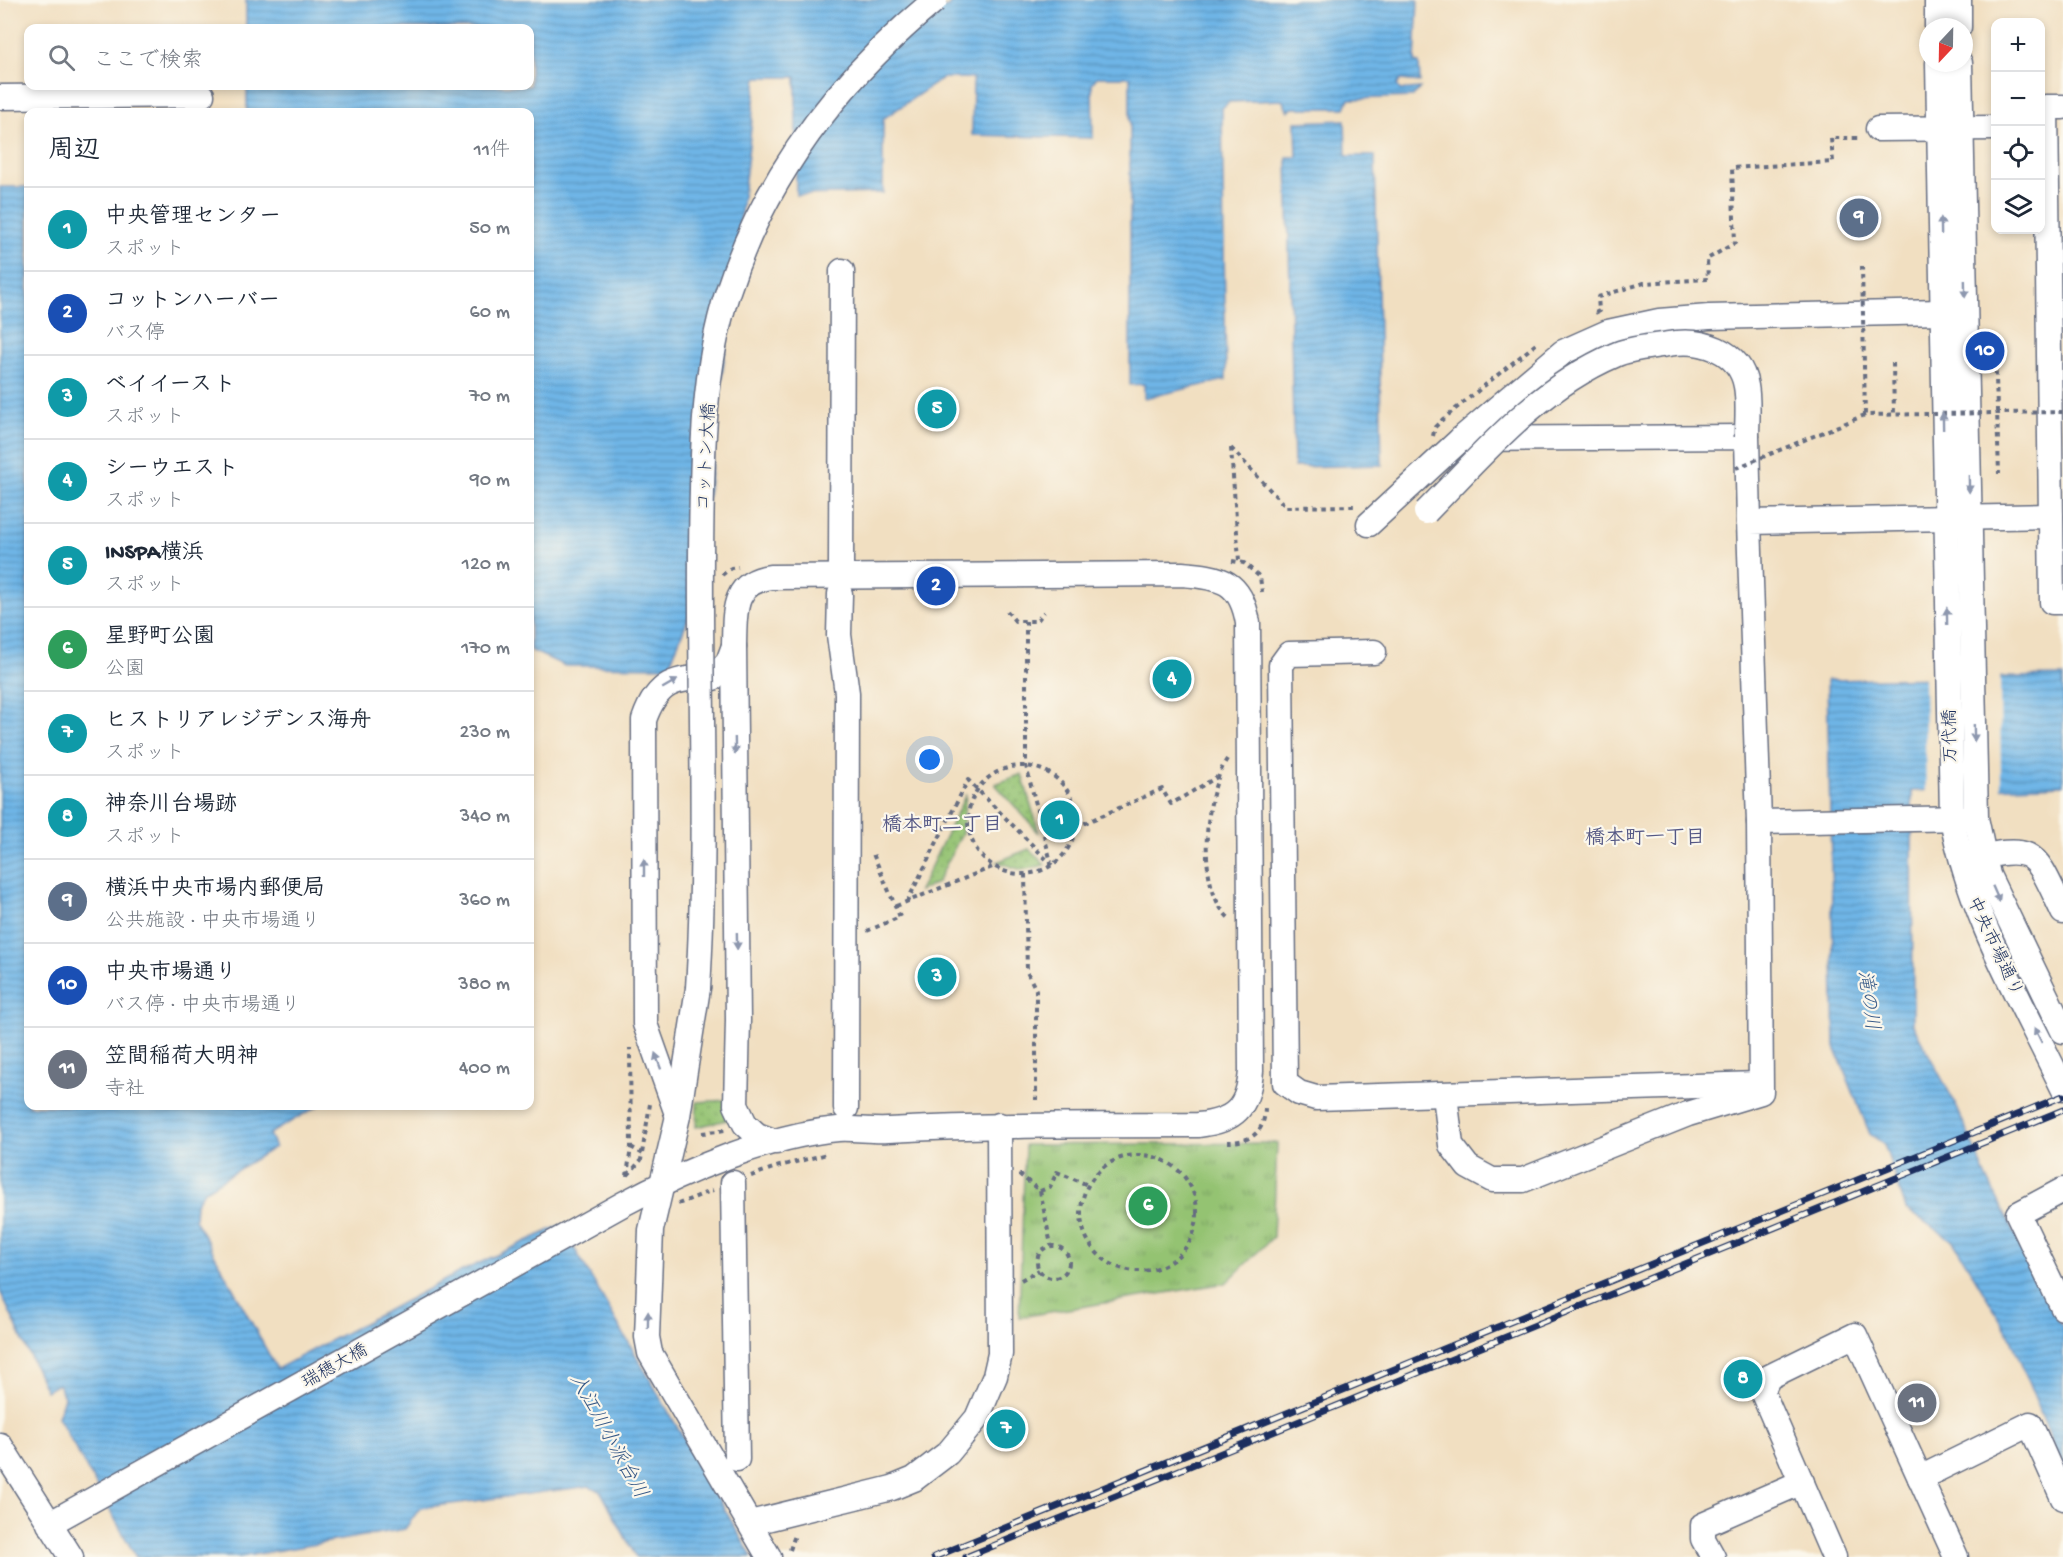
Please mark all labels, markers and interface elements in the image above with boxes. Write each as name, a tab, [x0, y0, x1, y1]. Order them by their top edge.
north arrow	[1919, 18, 1973, 72]
map controls	[1991, 18, 2045, 234]
button: +	[1991, 18, 2045, 72]
search box	[24, 24, 534, 90]
icon: search	[45, 41, 78, 74]
text: ここで検索	[93, 49, 203, 75]
button: −	[1991, 72, 2045, 126]
button: locate	[1991, 126, 2045, 180]
text: 周辺	[48, 137, 100, 168]
text: 11件	[474, 140, 510, 163]
button: layers	[1991, 180, 2045, 234]
pin: 9	[1840, 196, 1878, 240]
text: 中央管理センター	[105, 205, 281, 231]
one-way arrow	[1936, 217, 1945, 236]
text: 1	[63, 218, 72, 241]
text: 50 m	[469, 218, 510, 241]
text: スポット	[105, 239, 185, 262]
one-way arrow	[1960, 280, 1970, 299]
text: コットンハーバー	[105, 289, 280, 315]
text: 2	[63, 302, 72, 325]
text: 60 m	[470, 302, 510, 325]
text: バス停	[105, 323, 165, 346]
pin: 10	[1966, 328, 2004, 374]
text: ベイイースト	[105, 373, 236, 399]
text: 3	[62, 386, 73, 409]
text: 70 m	[469, 386, 510, 409]
pin: 5	[918, 386, 956, 432]
street label: コットン大橋	[693, 403, 721, 512]
text: スポット	[105, 407, 185, 430]
one-way arrow	[1939, 412, 1948, 431]
text: シーウエスト	[105, 457, 239, 483]
text: 4	[63, 470, 72, 493]
text: 90 m	[470, 470, 510, 493]
one-way arrow	[1964, 475, 1974, 494]
text: スポット	[105, 491, 185, 514]
text: INSPA横浜	[105, 541, 204, 567]
text: 5	[62, 554, 73, 577]
text: 120 m	[462, 554, 510, 577]
pin: 2	[916, 564, 956, 608]
text: スポット	[105, 575, 185, 598]
one-way arrow	[1942, 607, 1951, 626]
text: 星野町公園	[105, 625, 215, 651]
text: 6	[62, 638, 73, 661]
text: 170 m	[461, 638, 510, 661]
pin: 4	[1152, 656, 1192, 702]
text: 公園	[105, 659, 145, 682]
one-way arrow	[662, 679, 679, 689]
text: ヒストリアレジデンス海舟	[105, 709, 371, 735]
street label: 万代橋	[1940, 709, 1962, 763]
text: 7	[62, 722, 73, 745]
text: 230 m	[460, 722, 510, 745]
one-way arrow	[1969, 724, 1979, 743]
one-way arrow	[730, 736, 740, 755]
text: スポット	[105, 743, 185, 766]
your location	[915, 745, 944, 774]
text: 神奈川台場跡	[105, 793, 237, 819]
pin: 1	[1040, 798, 1080, 842]
text: 8	[62, 806, 73, 829]
text: 340 m	[460, 806, 510, 829]
district label: 橋本町二丁目	[882, 813, 1002, 838]
district label: 橋本町一丁目	[1585, 826, 1705, 851]
text: スポット	[105, 827, 185, 850]
one-way arrow	[639, 859, 649, 878]
text: 横浜中央市場内郵便局	[105, 877, 325, 903]
one-way arrow	[1991, 885, 2001, 903]
text: 9	[62, 890, 73, 913]
text: 360 m	[459, 890, 510, 913]
street label: 中央市場通り	[1961, 893, 2027, 1000]
text: 公共施設 · 中央市場通り	[105, 911, 321, 934]
one-way arrow	[732, 931, 742, 950]
pin: 3	[918, 954, 956, 1000]
text: 中央市場通り	[105, 961, 237, 987]
water label: 滝の川	[1851, 969, 1884, 1032]
text: 10	[58, 974, 77, 997]
text: 380 m	[458, 974, 510, 997]
text: バス停 · 中央市場通り	[105, 995, 301, 1018]
one-way arrow	[2033, 1027, 2042, 1044]
text: 笠間稲荷大明神	[105, 1045, 259, 1071]
one-way arrow	[653, 1052, 663, 1070]
text: 11	[59, 1058, 76, 1081]
text: 400 m	[459, 1058, 510, 1081]
text: 寺社	[105, 1079, 145, 1102]
pin: 6	[1128, 1184, 1168, 1228]
one-way arrow	[643, 1311, 653, 1330]
street label: 瑞穂大橋	[298, 1340, 372, 1394]
pin: 8	[1724, 1356, 1762, 1402]
water label: 入江川小派台川	[563, 1369, 653, 1503]
pin: 11	[1898, 1380, 1936, 1426]
pin: 7	[986, 1406, 1026, 1452]

